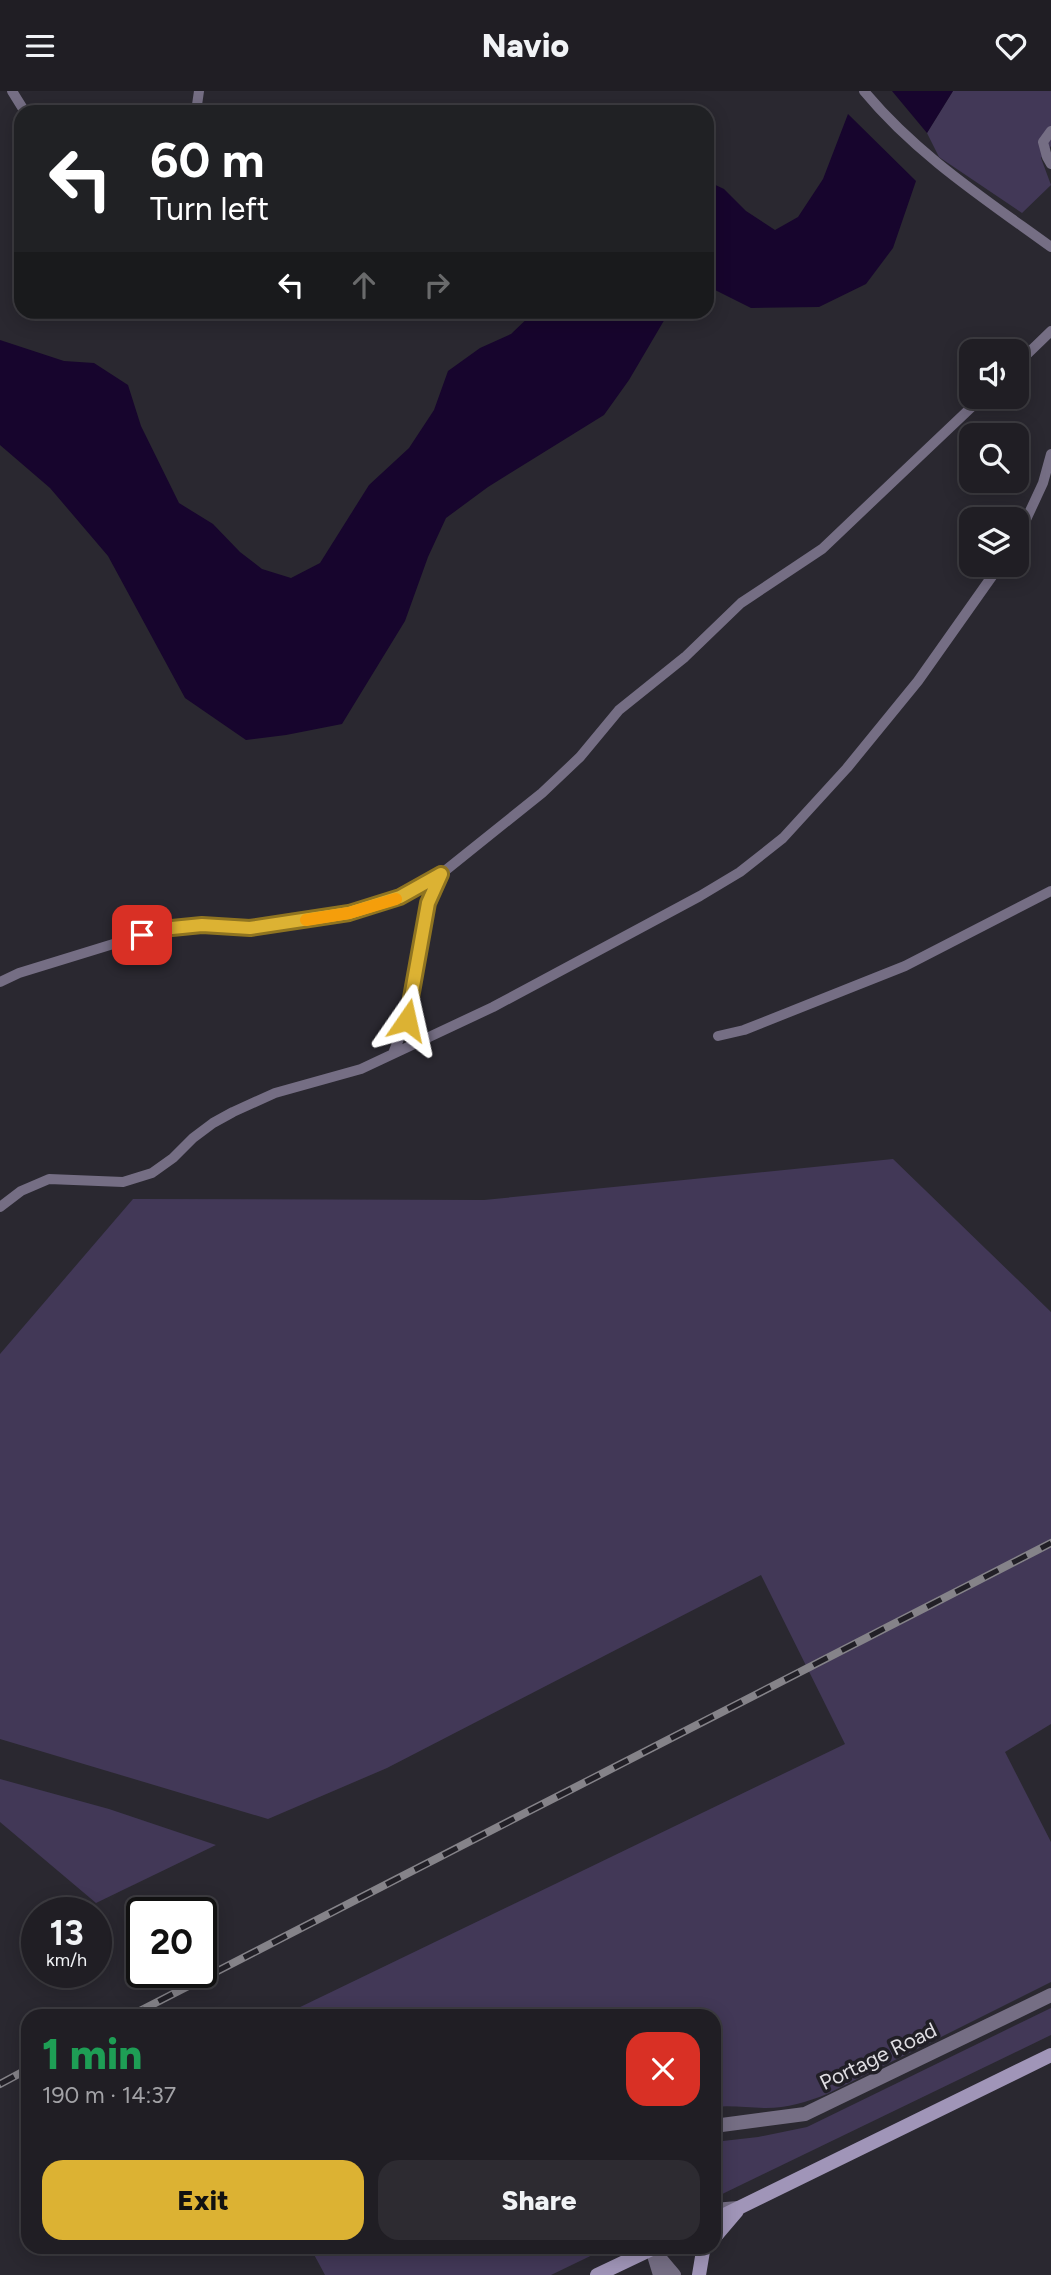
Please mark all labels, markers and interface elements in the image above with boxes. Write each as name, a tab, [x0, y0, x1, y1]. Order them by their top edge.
icon: menu	[21, 27, 59, 65]
text: Navio	[482, 27, 569, 65]
icon: heart	[992, 27, 1030, 65]
text: 60 m	[150, 130, 265, 189]
icon: left	[35, 133, 126, 224]
text: Turn left	[150, 190, 269, 228]
icon: left	[272, 266, 310, 304]
icon: ahead	[345, 266, 383, 304]
icon: right	[418, 266, 456, 304]
map controls	[959, 339, 1029, 577]
button: sound	[959, 339, 1029, 409]
button: search	[959, 423, 1029, 493]
button: layers	[959, 507, 1029, 577]
pin	[112, 905, 172, 965]
icon: arrive	[123, 916, 161, 954]
position arrow	[370, 983, 444, 1057]
speed limit sign: 20	[126, 1897, 217, 1988]
text: 13	[49, 1912, 84, 1954]
text: km/h	[46, 1949, 87, 1971]
street label: Portage Road	[815, 2017, 941, 2095]
text: 1 min	[42, 2029, 142, 2080]
button: close	[626, 2032, 700, 2106]
text: 190 m · 14:37	[42, 2081, 176, 2109]
button: Exit	[42, 2160, 364, 2240]
button: Share	[378, 2160, 700, 2240]

